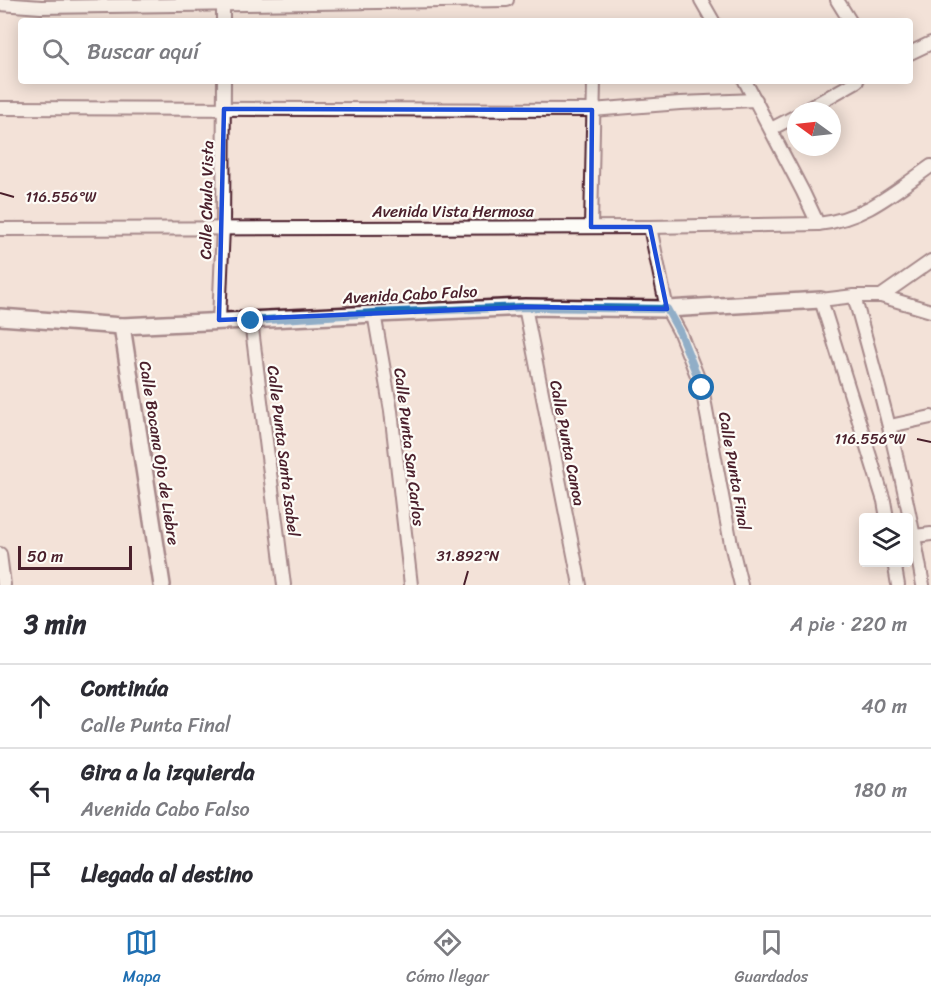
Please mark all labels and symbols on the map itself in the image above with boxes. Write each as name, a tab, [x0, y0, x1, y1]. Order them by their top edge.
north arrow	[787, 102, 841, 156]
street label: Calle Chula Vista	[191, 140, 222, 260]
text: 116.556°W	[26, 184, 97, 210]
street label: Avenida Vista Hermosa	[371, 197, 535, 226]
street label: Avenida Cabo Falso	[341, 276, 478, 313]
route end	[237, 307, 263, 333]
street label: Calle Bocana Ojo de Liebre	[131, 359, 188, 547]
street label: Calle Punta Santa Isabel	[259, 364, 308, 539]
street label: Calle Punta San Carlos	[385, 366, 434, 529]
route start	[688, 374, 714, 400]
street label: Calle Punta Canoa	[541, 378, 594, 508]
street label: Calle Punta Final	[710, 410, 759, 533]
text: 116.556°W	[835, 426, 906, 452]
scale bar	[18, 543, 132, 570]
text: 31.892°N	[437, 543, 500, 569]

